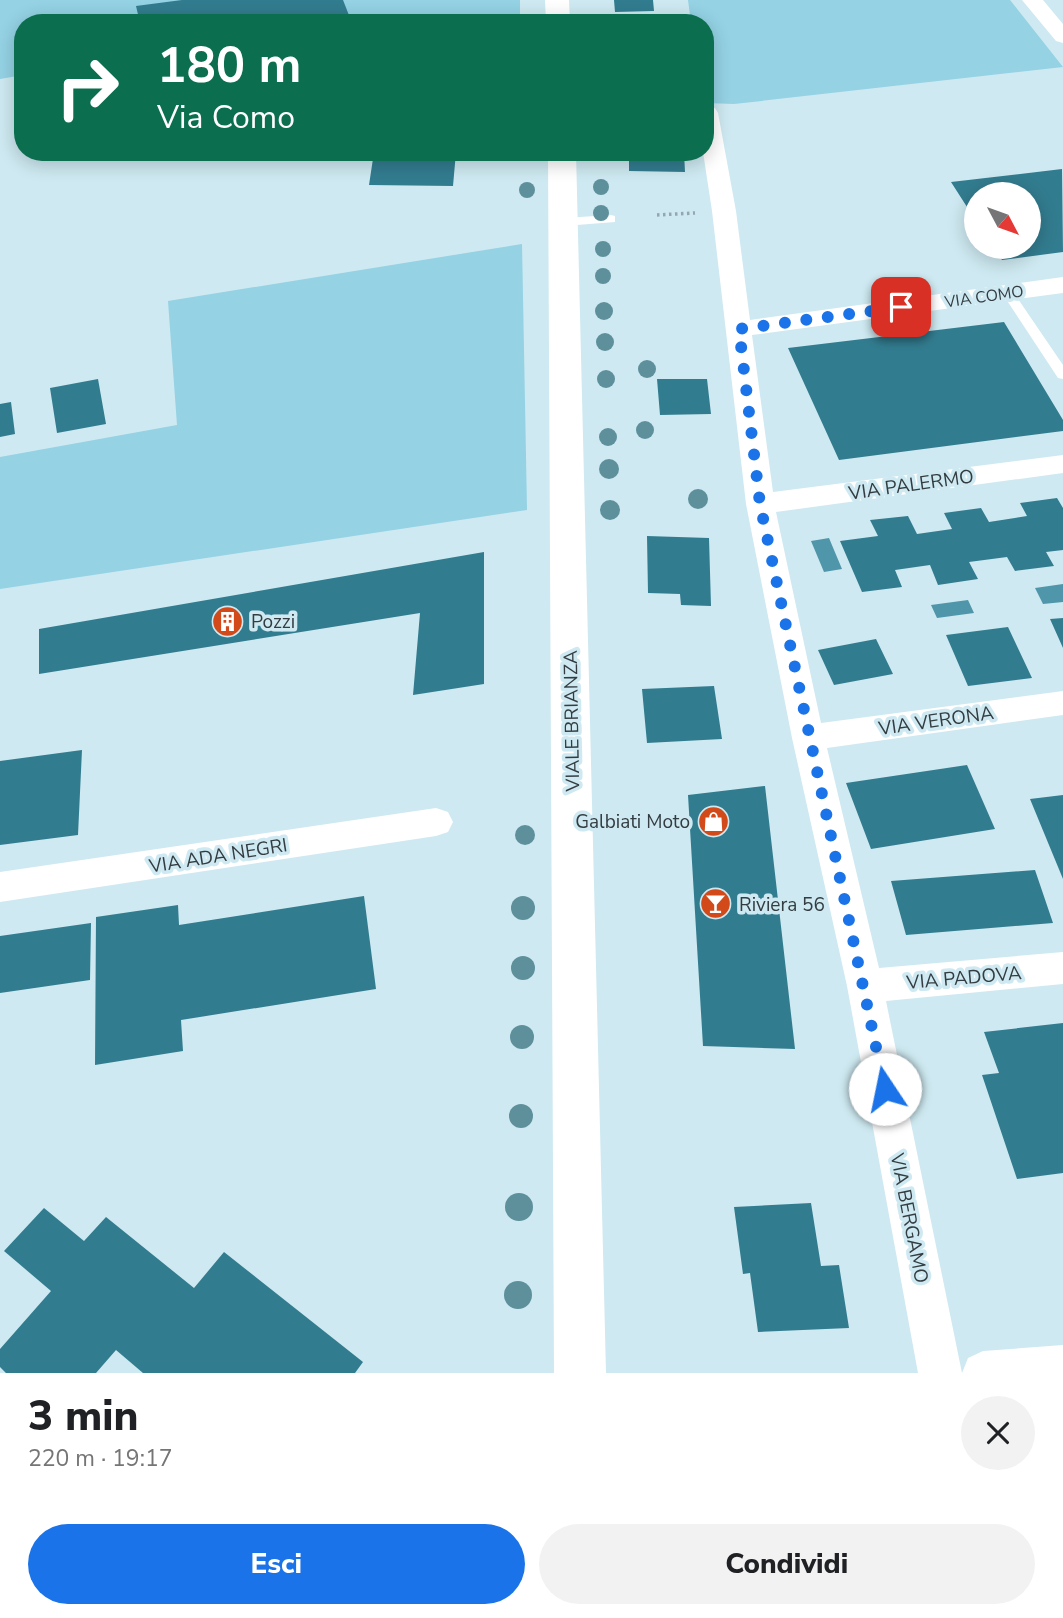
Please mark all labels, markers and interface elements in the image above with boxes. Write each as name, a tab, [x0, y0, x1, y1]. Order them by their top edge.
text: 180 m	[157, 32, 301, 99]
icon: right	[42, 42, 133, 133]
text: Via Como	[157, 96, 295, 139]
north arrow	[964, 182, 1041, 259]
map controls	[964, 182, 1041, 259]
pin	[871, 277, 931, 337]
street label: VIA COMO	[942, 281, 1025, 314]
icon: arrive	[882, 288, 920, 326]
street label: VIA PALERMO	[846, 463, 975, 507]
building icon: Pozzi	[211, 604, 245, 638]
place label: Pozzi	[251, 609, 295, 635]
street label: VIALE BRIANZA	[558, 650, 586, 793]
street label: VIA VERONA	[876, 700, 996, 742]
shop icon: Galbiati Moto	[696, 804, 730, 838]
place label: Galbiati Moto	[575, 809, 690, 835]
street label: VIA ADA NEGRI	[146, 832, 289, 880]
bar icon: Riviera 56	[699, 887, 733, 921]
place label: Riviera 56	[739, 892, 825, 918]
street label: VIA PADOVA	[904, 960, 1023, 996]
position arrow	[848, 1052, 922, 1126]
street label: VIA BERGAMO	[884, 1150, 934, 1285]
text: 3 min	[28, 1388, 138, 1445]
button: close	[961, 1396, 1035, 1470]
text: 220 m · 19:17	[28, 1443, 173, 1474]
button: Esci	[28, 1524, 525, 1604]
button: Condividi	[539, 1524, 1035, 1604]

